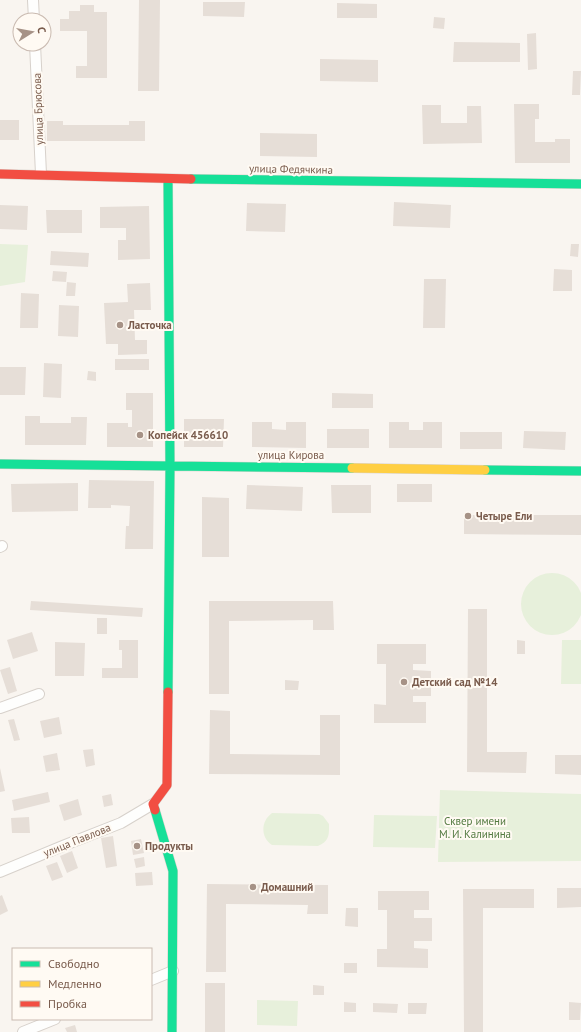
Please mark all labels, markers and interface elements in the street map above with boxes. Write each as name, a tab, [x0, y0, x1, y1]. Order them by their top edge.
north arrow	[12, 12, 52, 52]
text: С	[34, 26, 49, 34]
street label: улица Брюсова	[30, 73, 46, 145]
street label: улица Федячкина	[249, 161, 333, 177]
place label: Ласточка	[127, 318, 172, 332]
marker: Ласточка	[115, 320, 125, 330]
place label: Копейск 456610	[148, 428, 228, 442]
marker: Копейск 456610	[135, 430, 145, 440]
street label: улица Кирова	[258, 448, 324, 462]
place label: Четыре Ели	[476, 509, 532, 523]
marker: Четыре Ели	[463, 511, 473, 521]
place label: Детский сад №14	[412, 675, 498, 689]
marker: Детский сад №14	[399, 677, 409, 687]
park label: Сквер имени М. И. Калинина	[439, 814, 511, 841]
street label: улица Павлова	[41, 820, 113, 860]
place label: Продукты	[145, 839, 193, 853]
marker: Продукты	[132, 841, 142, 851]
place label: Домашний	[261, 880, 313, 894]
marker: Домашний	[248, 882, 258, 892]
legend	[12, 948, 152, 1020]
text: Свободно	[48, 956, 99, 971]
text: Медленно	[48, 976, 102, 991]
text: Пробка	[48, 996, 87, 1011]

